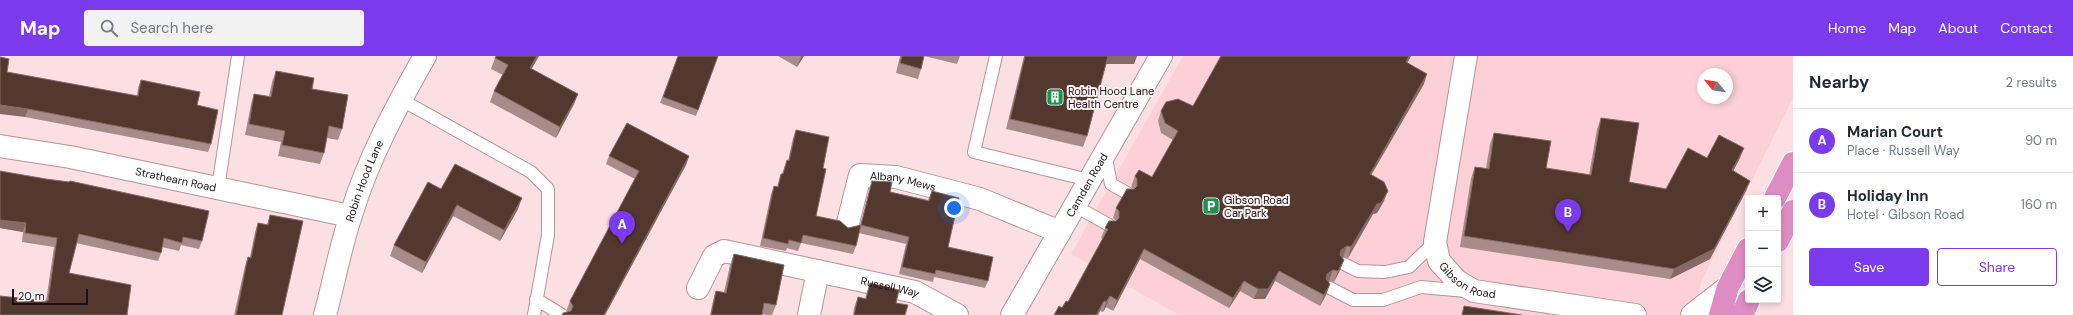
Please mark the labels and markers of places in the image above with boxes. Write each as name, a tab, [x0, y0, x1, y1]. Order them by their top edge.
place label: Robin Hood Lane Health Centre	[1068, 84, 1154, 111]
building icon: Robin Hood Lane Health Centre	[1045, 87, 1065, 107]
place label: Gibson Road Car Park	[1224, 193, 1289, 220]
parking icon: Gibson Road Car Park	[1201, 196, 1221, 216]
pin: B	[1555, 199, 1581, 232]
pin: A	[609, 211, 635, 244]

